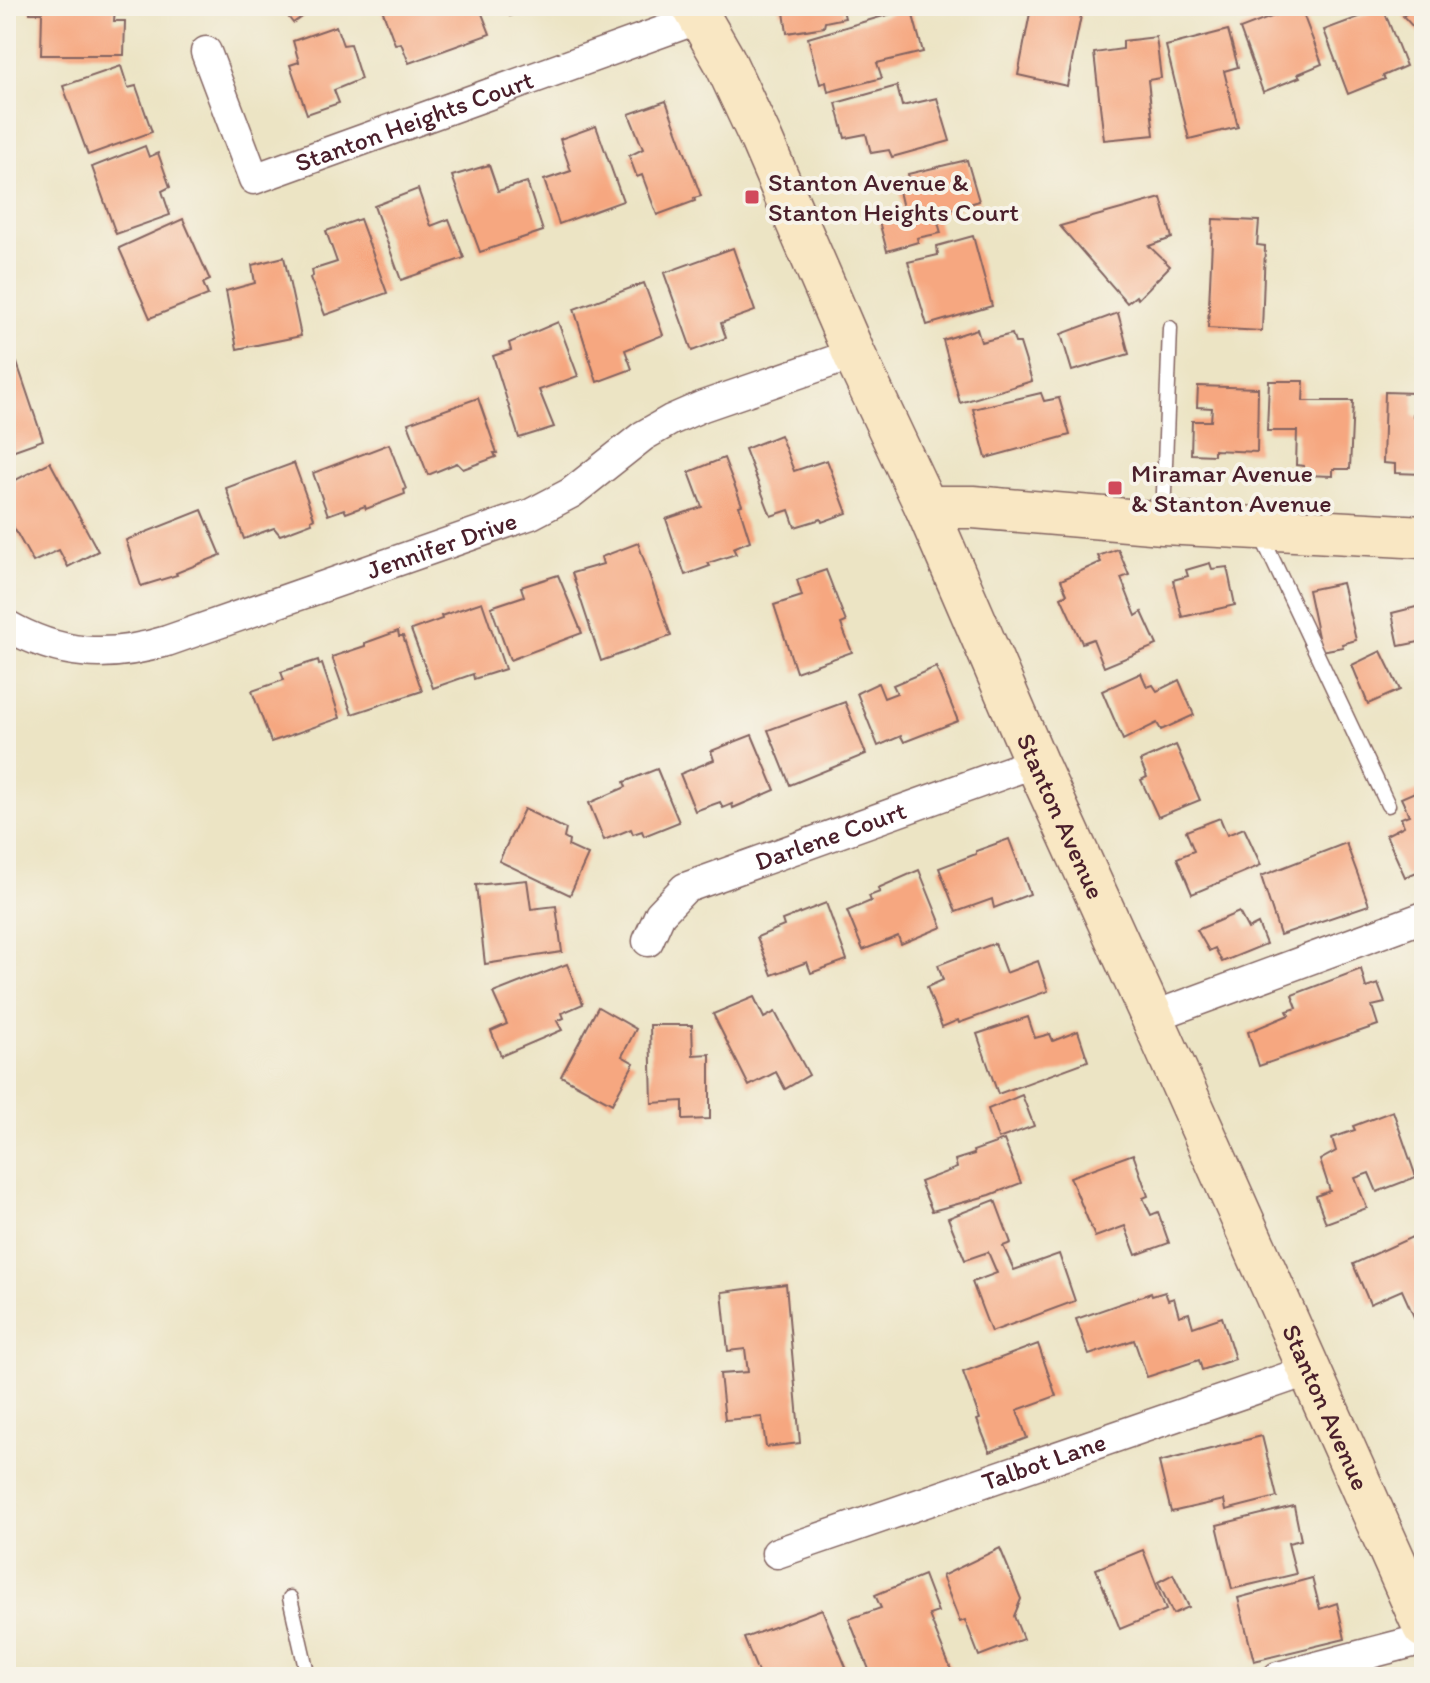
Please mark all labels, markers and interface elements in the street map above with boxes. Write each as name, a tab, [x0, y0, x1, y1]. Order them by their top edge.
street label: Stanton Heights Court	[291, 63, 538, 179]
place label: Stanton Avenue & Stanton Heights Court	[768, 166, 1019, 228]
marker: Stanton Avenue & Stanton Heights Court	[743, 188, 761, 206]
place label: Miramar Avenue & Stanton Avenue	[1131, 457, 1332, 519]
marker: Miramar Avenue & Stanton Avenue	[1106, 479, 1124, 497]
street label: Jennifer Drive	[362, 504, 521, 586]
street label: Stanton Avenue	[1010, 728, 1112, 904]
street label: Darlene Court	[750, 794, 910, 878]
street label: Stanton Avenue	[1275, 1319, 1377, 1495]
street label: Talbot Lane	[977, 1425, 1110, 1498]

